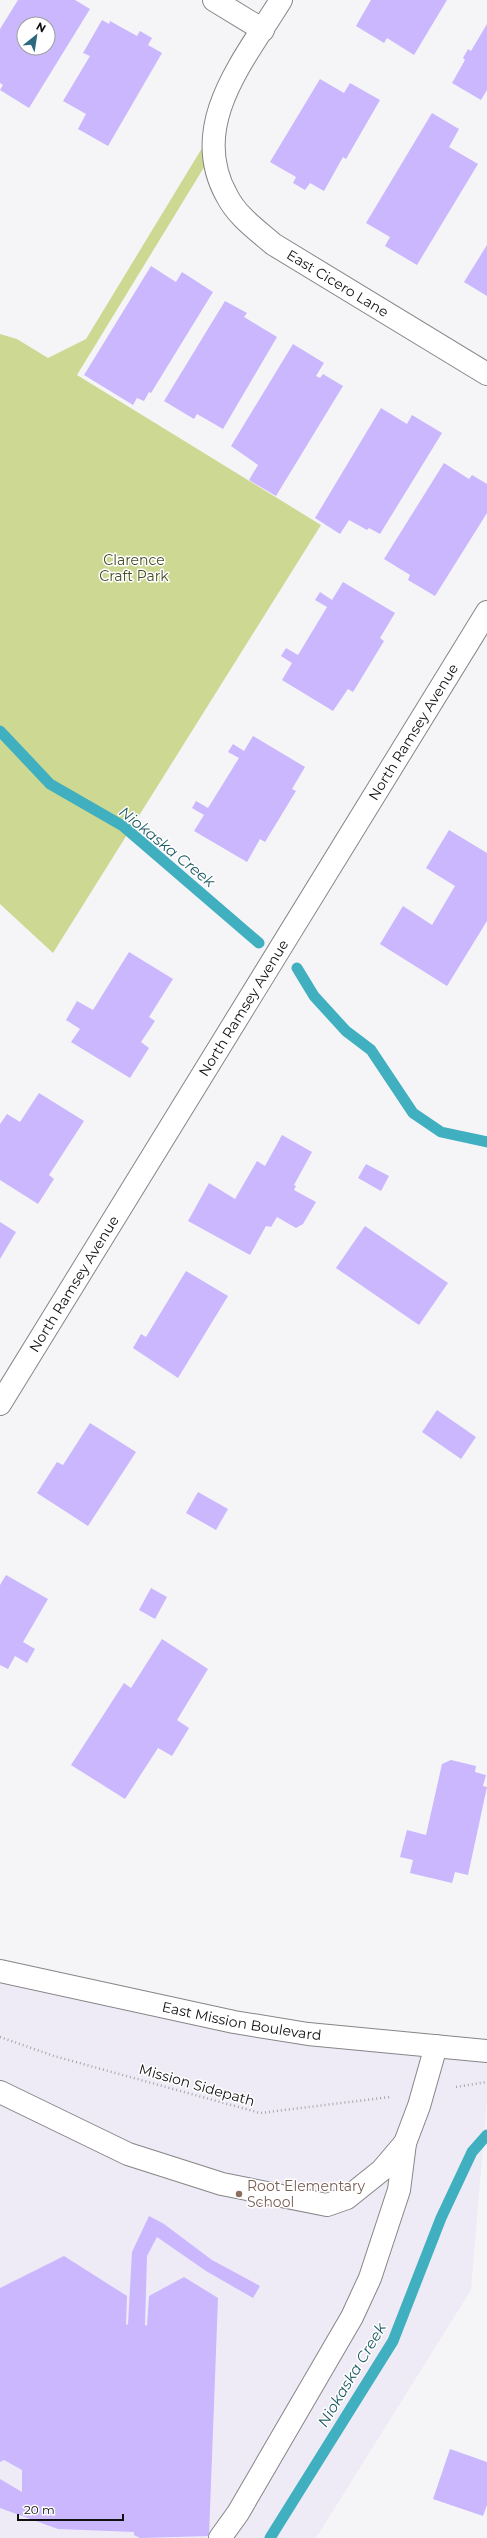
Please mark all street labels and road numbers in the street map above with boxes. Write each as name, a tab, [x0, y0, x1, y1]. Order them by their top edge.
street label: East Cicero Lane	[283, 245, 392, 321]
street label: North Ramsey Avenue	[364, 660, 462, 804]
street label: North Ramsey Avenue	[195, 936, 292, 1080]
street label: North Ramsey Avenue	[25, 1212, 123, 1356]
street label: East Mission Boulevard	[160, 1998, 322, 2044]
street label: Mission Sidepath	[137, 2060, 257, 2110]

